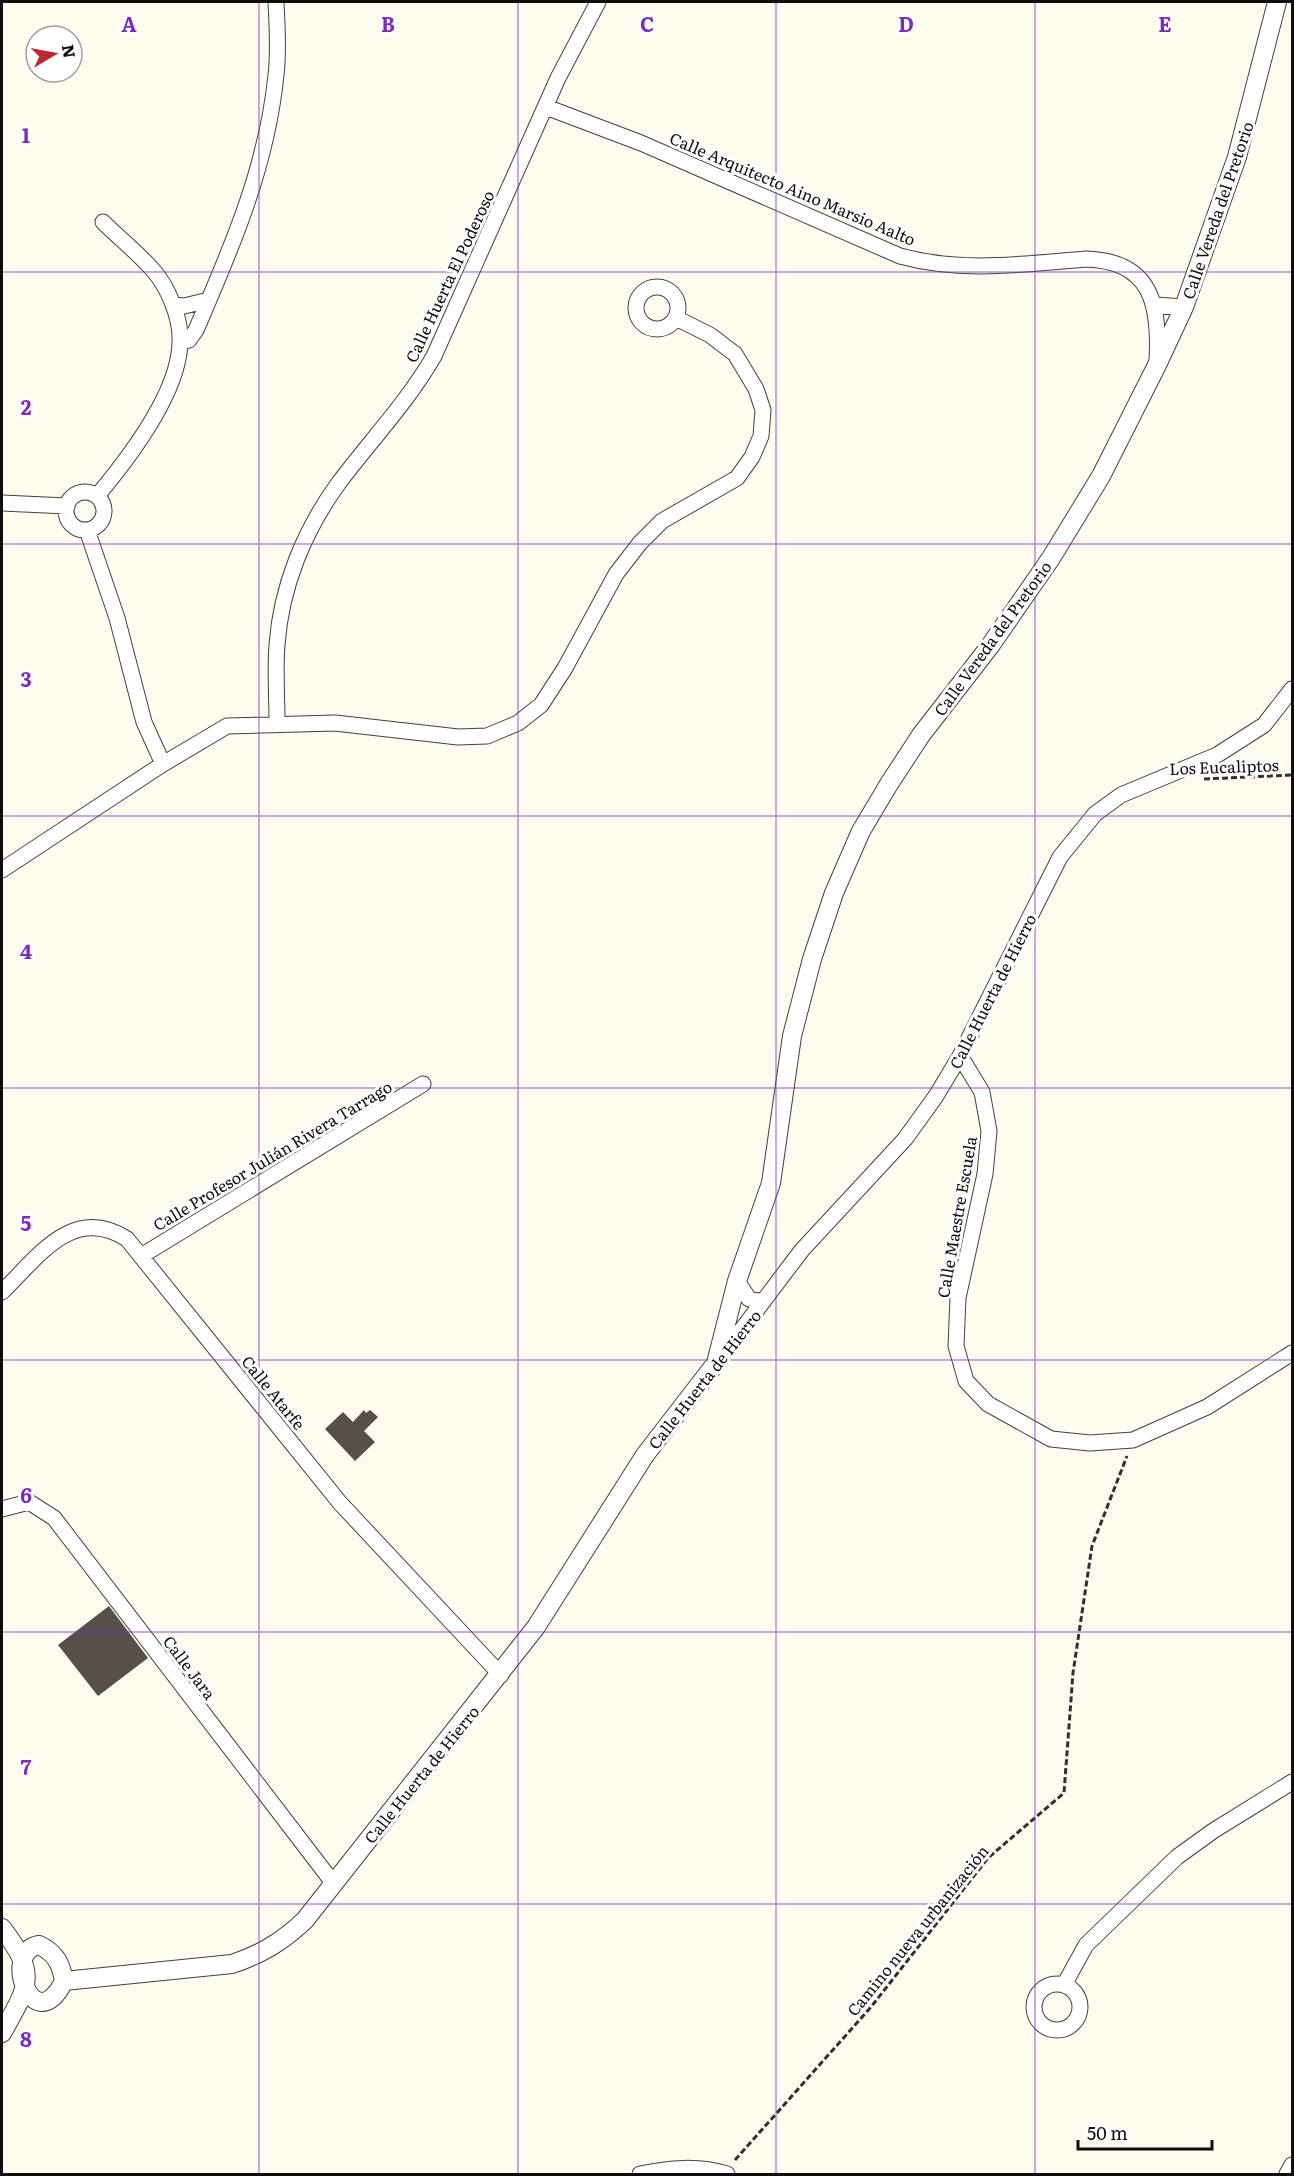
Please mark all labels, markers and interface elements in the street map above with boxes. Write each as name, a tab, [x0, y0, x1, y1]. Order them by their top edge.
text: A	[121, 8, 137, 38]
text: B	[381, 8, 395, 38]
text: C	[640, 8, 654, 38]
text: D	[898, 8, 914, 38]
text: E	[1158, 8, 1172, 38]
north arrow	[24, 24, 84, 84]
text: N	[57, 43, 83, 60]
street label: Calle Vereda del Pretorio	[1175, 118, 1259, 302]
text: 1	[22, 119, 30, 149]
street label: Calle Arquitecto Aino Marsio Aalto	[666, 125, 920, 251]
street label: Calle Huerta El Poderoso	[399, 186, 499, 366]
text: 2	[21, 391, 32, 421]
street label: Calle Vereda del Pretorio	[927, 555, 1057, 721]
text: 3	[20, 663, 32, 693]
street label: Los Eucaliptos	[1169, 752, 1279, 780]
street label: Calle Huerta de Hierro	[942, 909, 1042, 1073]
text: 4	[20, 935, 32, 965]
street label: Calle Profesor Julián Rivera Tarrago	[148, 1074, 396, 1236]
street label: Calle Maestre Escuela	[930, 1134, 982, 1300]
text: 5	[21, 1207, 32, 1237]
street label: Calle Huerta de Hierro	[642, 1304, 766, 1454]
street label: Calle Atarfe	[237, 1350, 311, 1434]
text: 6	[20, 1479, 32, 1509]
street label: Calle Jara	[158, 1630, 222, 1704]
street label: Calle Huerta de Hierro	[358, 1700, 484, 1848]
text: 7	[21, 1751, 32, 1781]
street label: Camino nueva urbanización	[840, 1839, 994, 2021]
text: 8	[20, 2023, 32, 2053]
scale bar	[1078, 2113, 1212, 2151]
text: 50 m	[1087, 2119, 1128, 2146]

